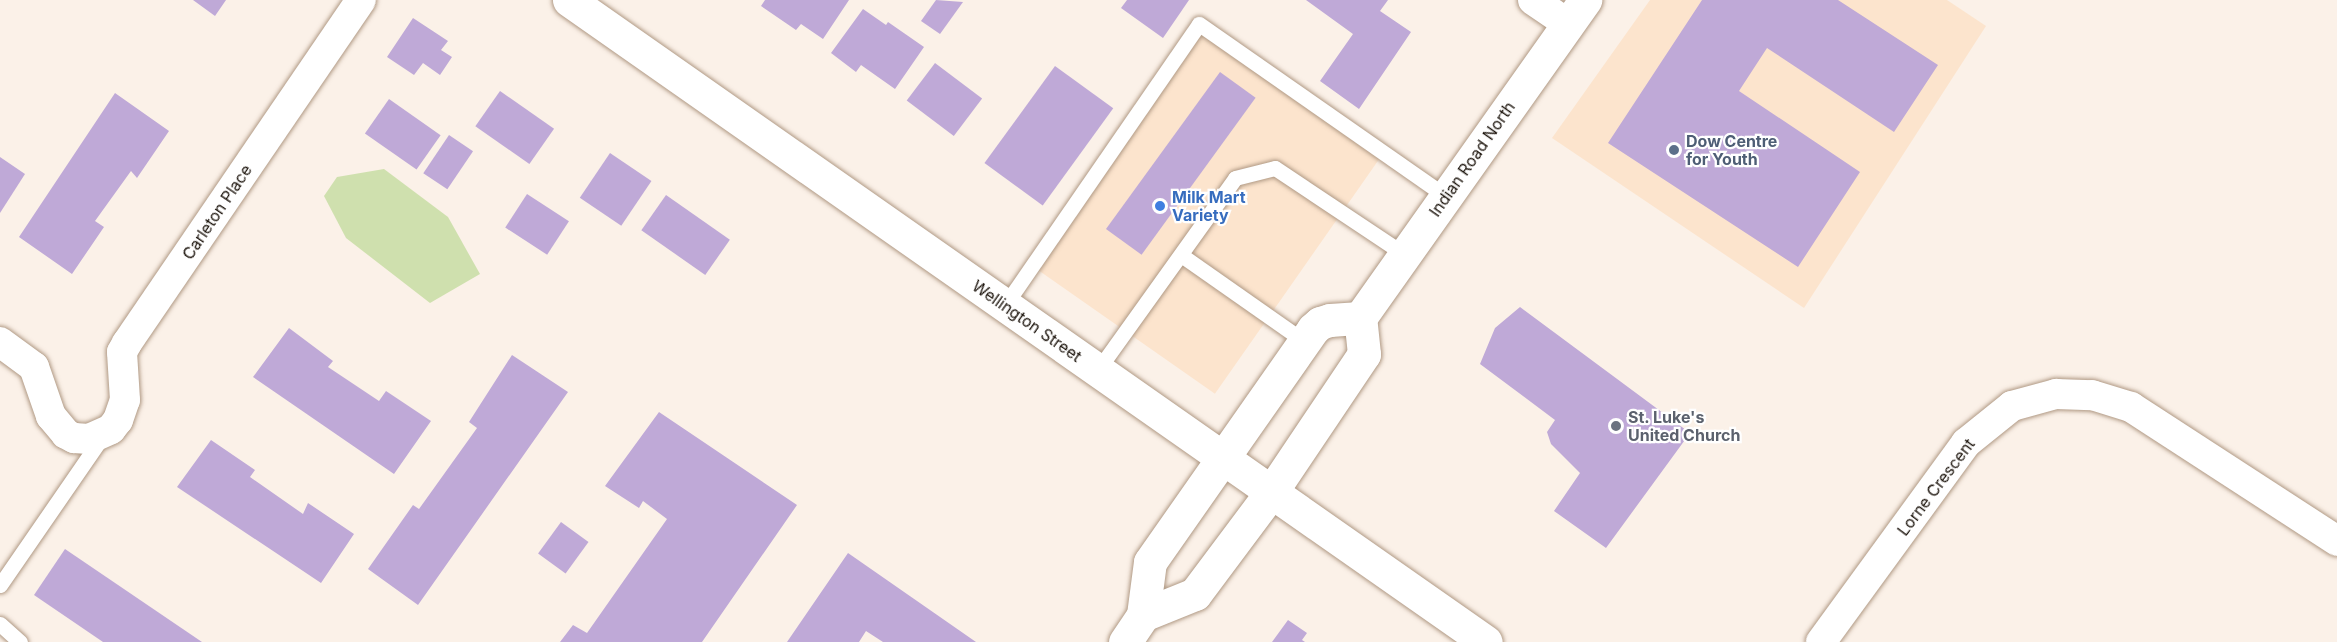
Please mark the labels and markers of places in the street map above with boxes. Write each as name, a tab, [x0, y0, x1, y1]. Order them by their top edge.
place label: Dow Centre for Youth	[1686, 131, 1777, 169]
marker: Dow Centre for Youth	[1667, 143, 1681, 157]
place label: Milk Mart Variety	[1172, 187, 1246, 225]
marker: Milk Mart Variety	[1153, 199, 1167, 213]
place label: St. Luke's United Church	[1628, 407, 1740, 445]
marker: St. Luke's United Church	[1609, 419, 1623, 433]

